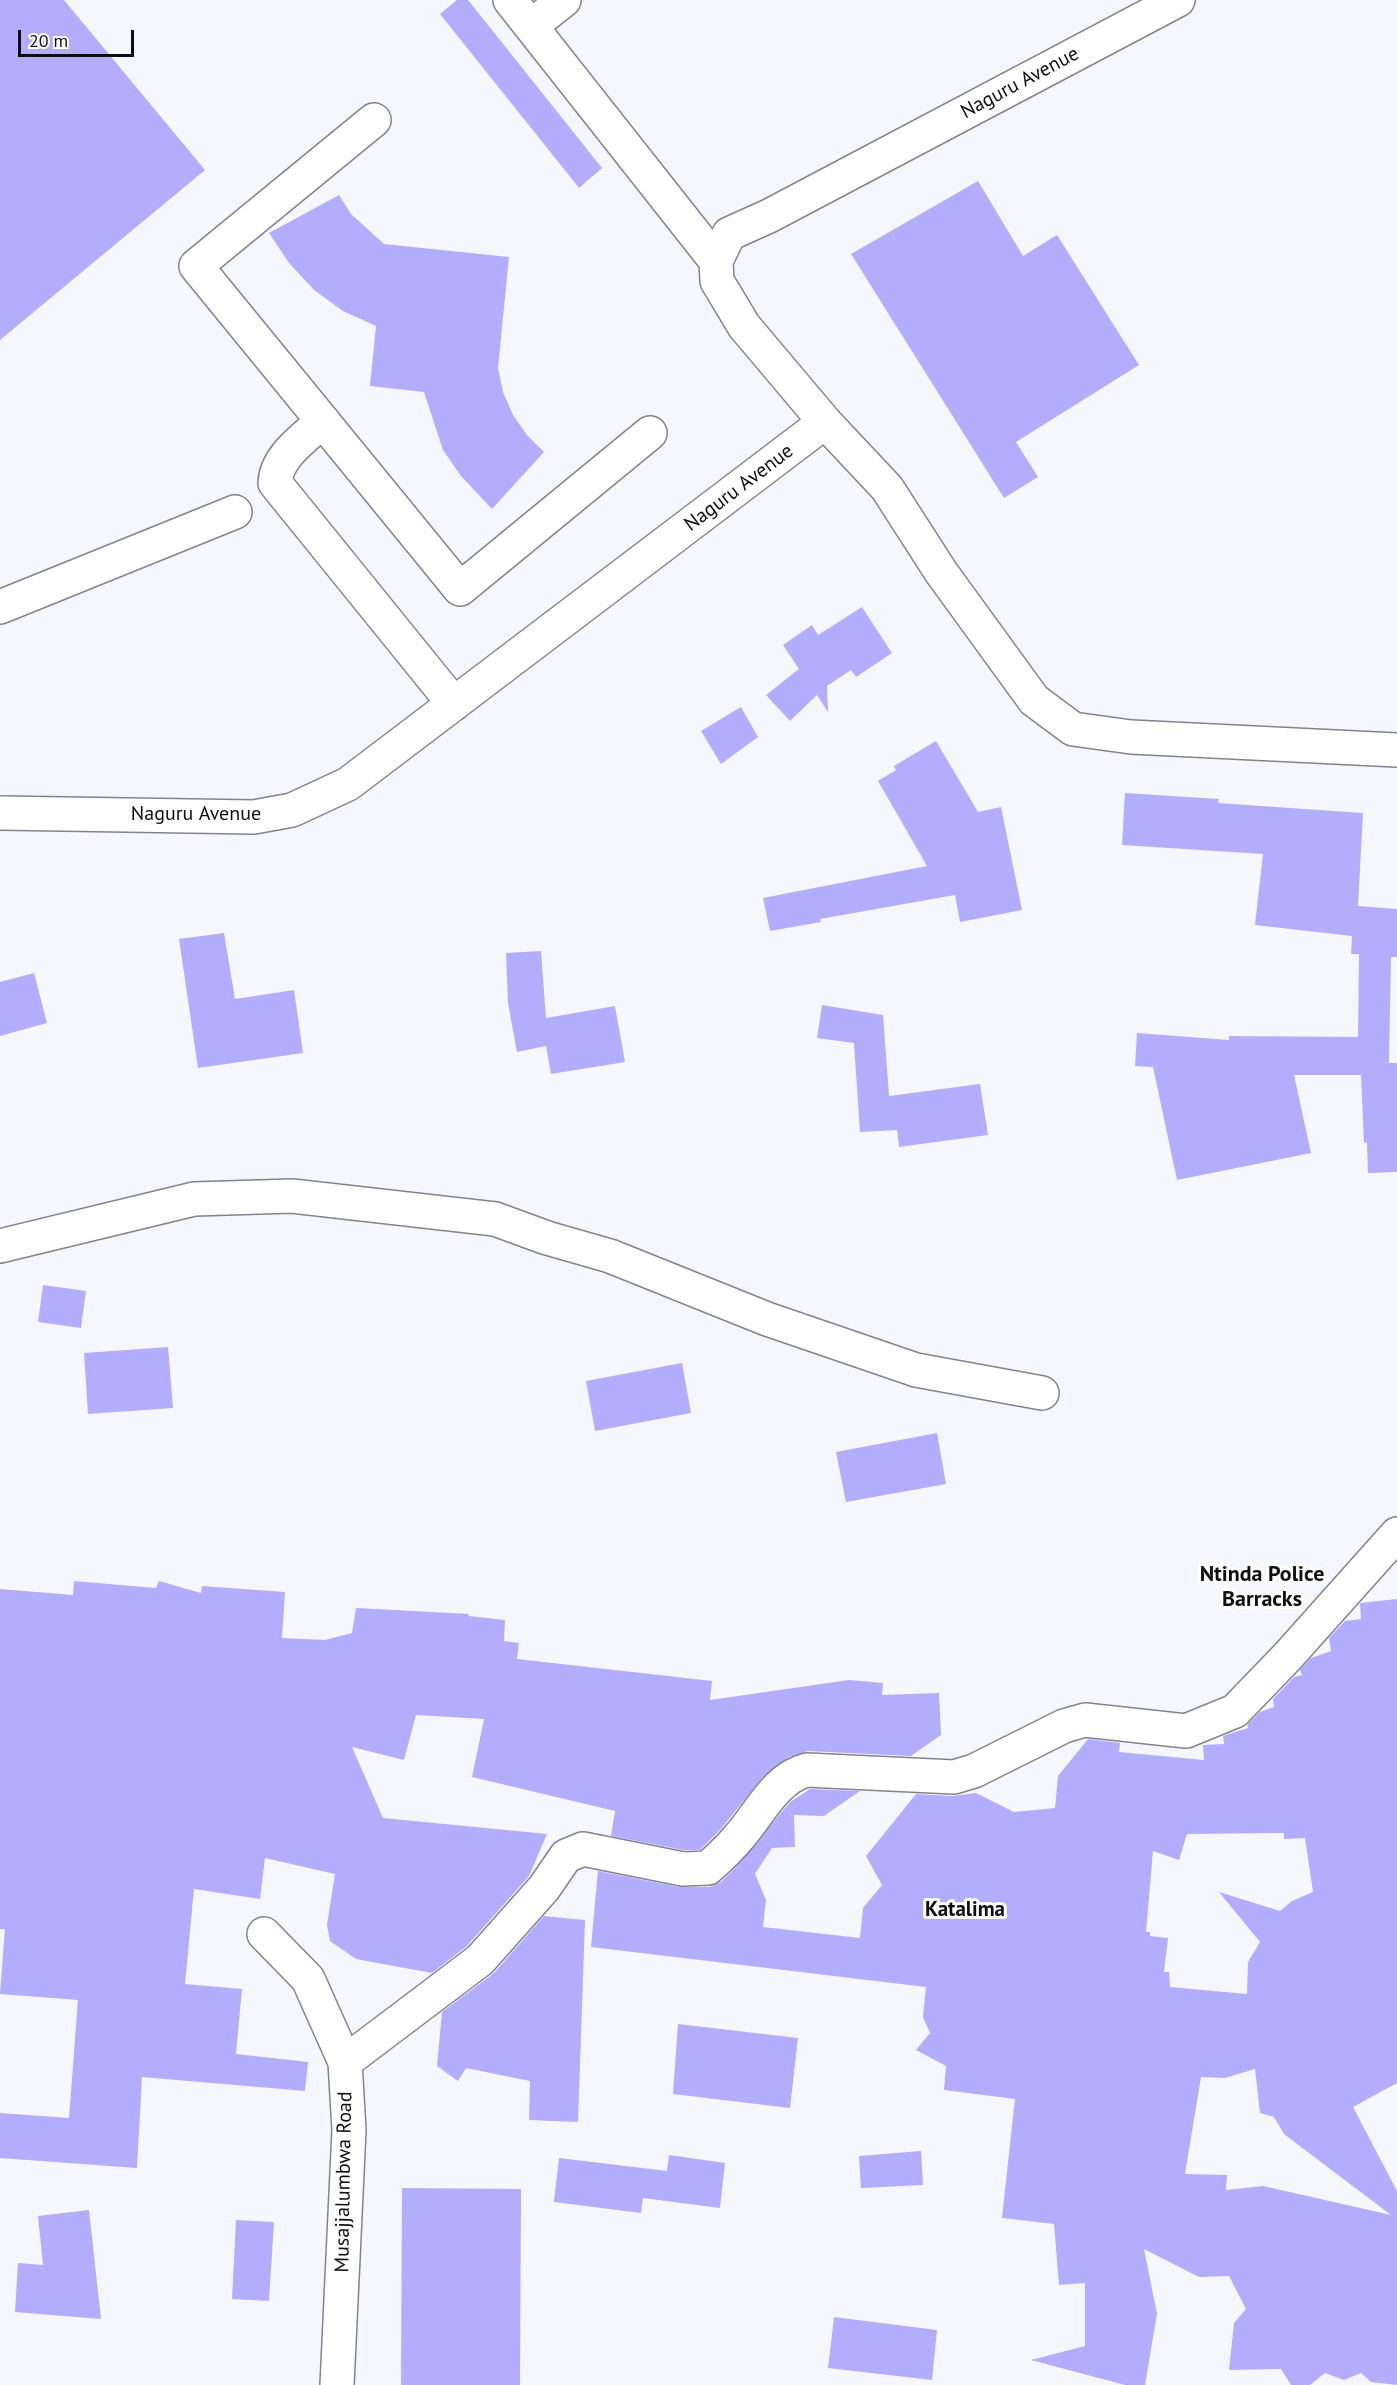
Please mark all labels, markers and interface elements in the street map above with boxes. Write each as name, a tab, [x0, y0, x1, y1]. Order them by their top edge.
scale bar	[21, 18, 136, 56]
text: 20 m	[29, 29, 68, 52]
street label: Naguru Avenue	[957, 42, 1083, 124]
street label: Naguru Avenue	[680, 439, 798, 537]
street label: Naguru Avenue	[131, 802, 261, 826]
district label: Ntinda Police Barracks	[1200, 1562, 1324, 1614]
district label: Katalima	[925, 1897, 1005, 1923]
street label: Musajjalumbwa Road	[330, 2091, 358, 2273]

